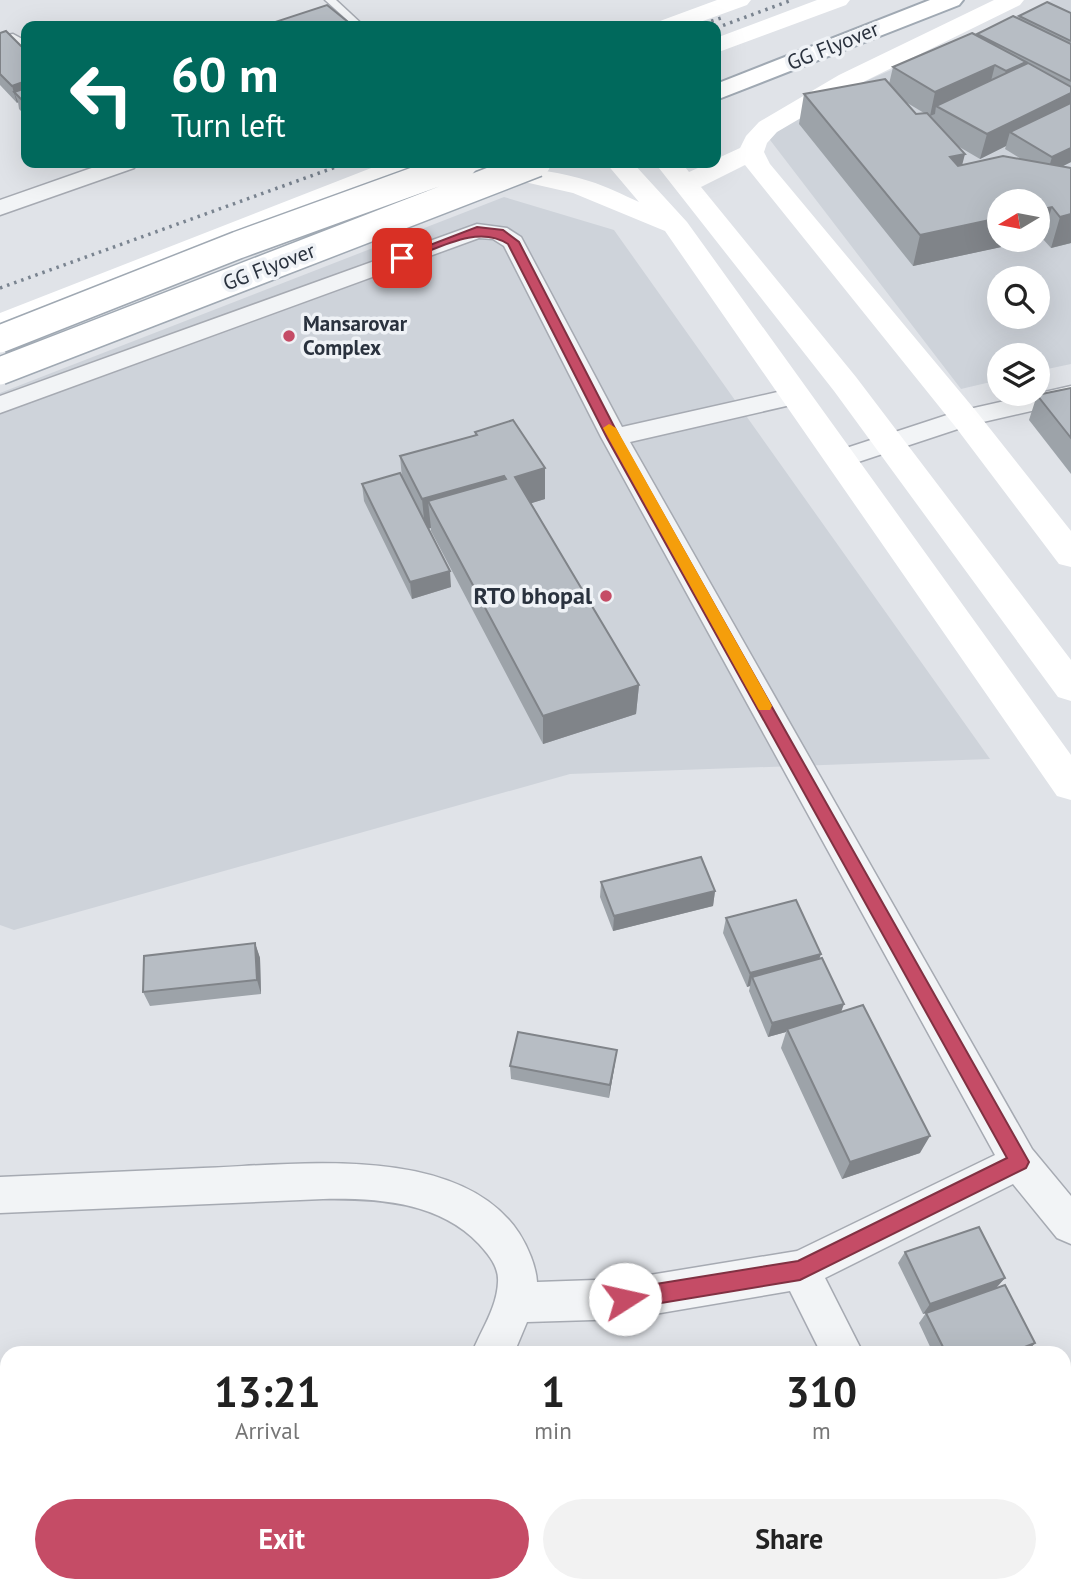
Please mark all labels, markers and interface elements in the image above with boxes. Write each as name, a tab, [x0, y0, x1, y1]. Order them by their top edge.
street label: GG Flyover	[783, 15, 883, 76]
text: 60 m	[171, 42, 278, 106]
icon: left	[56, 49, 147, 140]
text: Turn left	[171, 104, 286, 146]
north arrow	[987, 189, 1050, 252]
map controls	[987, 189, 1050, 406]
pin	[372, 228, 432, 288]
street label: GG Flyover	[219, 237, 319, 296]
icon: arrive	[383, 239, 421, 277]
button: search	[987, 266, 1050, 329]
place label: Mansarovar Complex	[303, 310, 408, 361]
marker: Mansarovar Complex	[281, 328, 297, 344]
button: layers	[987, 343, 1050, 406]
place label: RTO bhopal	[473, 580, 593, 611]
marker: RTO bhopal	[598, 588, 614, 604]
position arrow	[588, 1262, 662, 1336]
text: 13:21	[214, 1364, 320, 1419]
text: 1	[541, 1364, 565, 1419]
text: 310	[786, 1364, 857, 1419]
text: Arrival	[235, 1416, 299, 1445]
text: min	[534, 1416, 572, 1445]
text: m	[812, 1416, 831, 1445]
button: Exit	[35, 1499, 529, 1579]
button: Share	[543, 1499, 1036, 1579]

